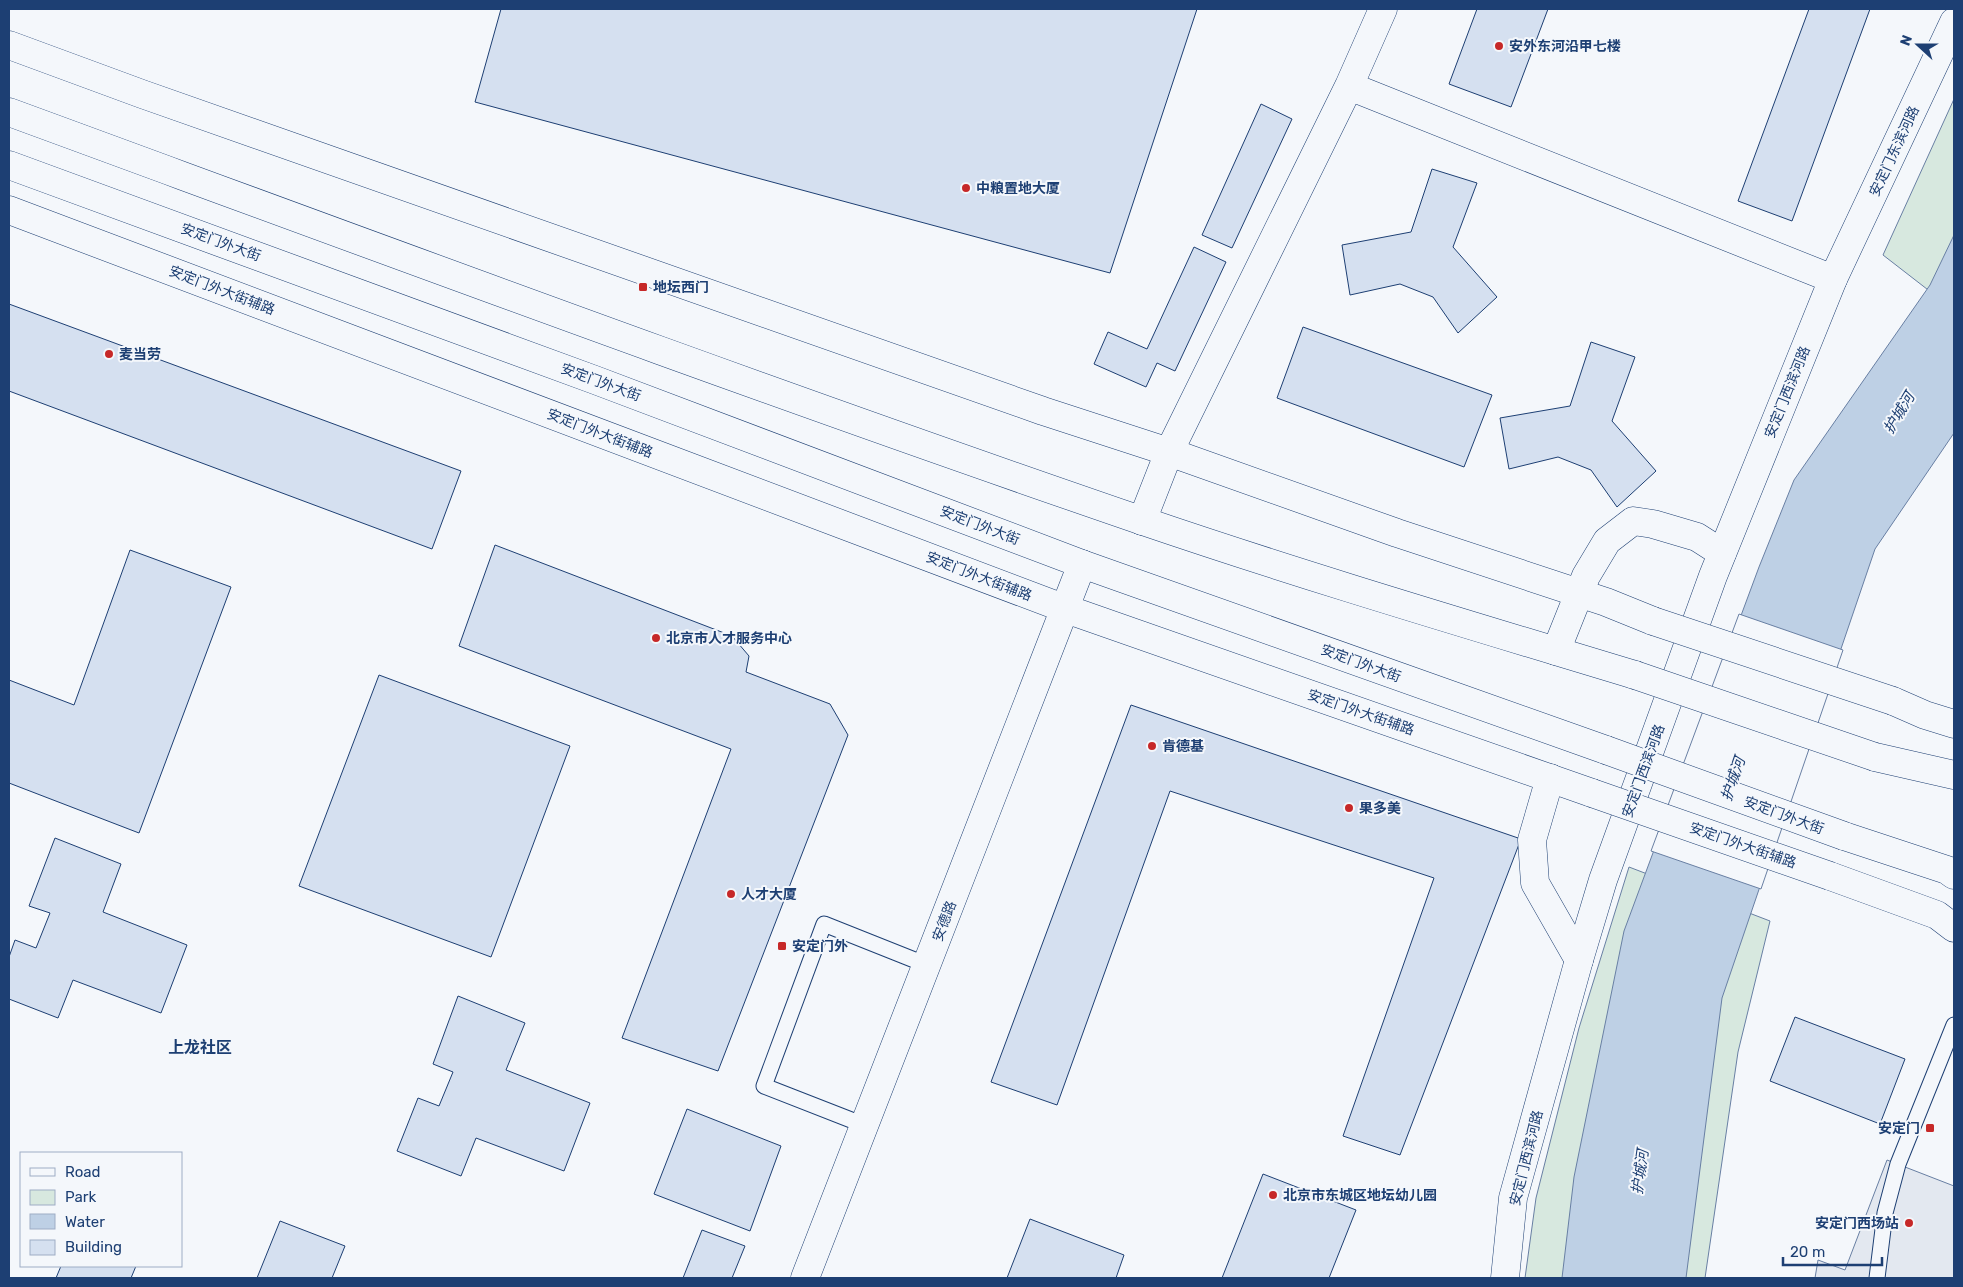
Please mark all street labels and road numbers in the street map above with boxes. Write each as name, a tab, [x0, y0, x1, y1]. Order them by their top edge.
street label: 安定门东滨河路	[1866, 103, 1923, 199]
street label: 安定门外大街	[178, 220, 263, 265]
street label: 安定门外大街辅路	[166, 262, 277, 318]
street label: 安定门西滨河路	[1761, 344, 1814, 441]
street label: 安定门外大街	[558, 360, 643, 405]
street label: 安定门外大街辅路	[544, 405, 655, 461]
street label: 安定门外大街	[938, 502, 1022, 548]
street label: 安定门外大街辅路	[923, 548, 1034, 604]
street label: 安定门外大街	[1318, 641, 1403, 686]
street label: 安定门外大街辅路	[1305, 686, 1417, 739]
street label: 安定门西滨河路	[1619, 722, 1668, 820]
street label: 安定门外大街	[1741, 793, 1826, 838]
street label: 安定门外大街辅路	[1687, 819, 1799, 872]
street label: 安德路	[929, 899, 960, 944]
street label: 安定门西滨河路	[1506, 1109, 1547, 1208]

